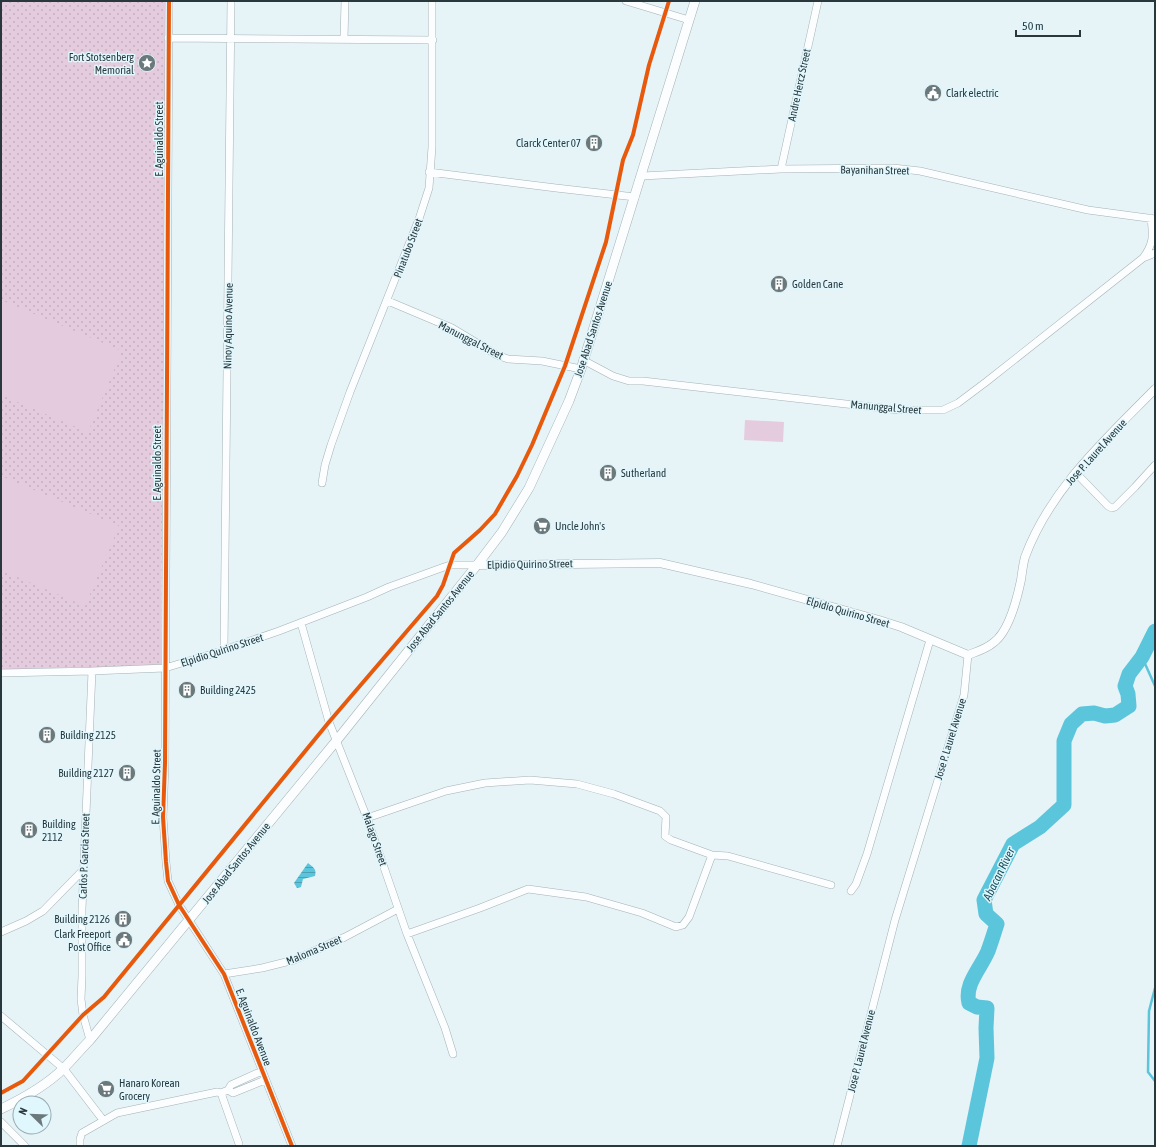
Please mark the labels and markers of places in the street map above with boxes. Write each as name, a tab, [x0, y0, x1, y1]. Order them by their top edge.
place label: Fort Stotsenberg Memorial	[69, 51, 134, 76]
place icon: Fort Stotsenberg Memorial	[137, 53, 157, 73]
public building icon: Clark electric	[923, 83, 943, 103]
place label: Clark electric	[946, 87, 999, 99]
building icon: Clarck Center 07	[584, 133, 604, 153]
place label: Clarck Center 07	[516, 137, 581, 149]
building icon: Golden Cane	[769, 274, 789, 294]
place label: Golden Cane	[792, 278, 843, 290]
building icon: Sutherland	[598, 463, 618, 483]
place label: Sutherland	[621, 467, 666, 479]
supermarket icon: Uncle John's	[532, 516, 552, 536]
place label: Uncle John's	[555, 520, 605, 532]
building icon: Building 2425	[177, 680, 197, 700]
place label: Building 2425	[200, 684, 256, 696]
building icon: Building 2125	[37, 725, 57, 745]
place label: Building 2125	[60, 729, 116, 741]
building icon: Building 2127	[117, 763, 137, 783]
place label: Building 2127	[58, 767, 114, 779]
place label: Building 2112	[42, 818, 76, 843]
building icon: Building 2112	[19, 820, 39, 840]
building icon: Building 2126	[113, 909, 133, 929]
place label: Building 2126	[54, 913, 110, 925]
place label: Clark Freeport Post Office	[54, 928, 111, 953]
public building icon: Clark Freeport Post Office	[114, 930, 134, 950]
place label: Hanaro Korean Grocery	[119, 1077, 180, 1102]
supermarket icon: Hanaro Korean Grocery	[96, 1079, 116, 1099]

